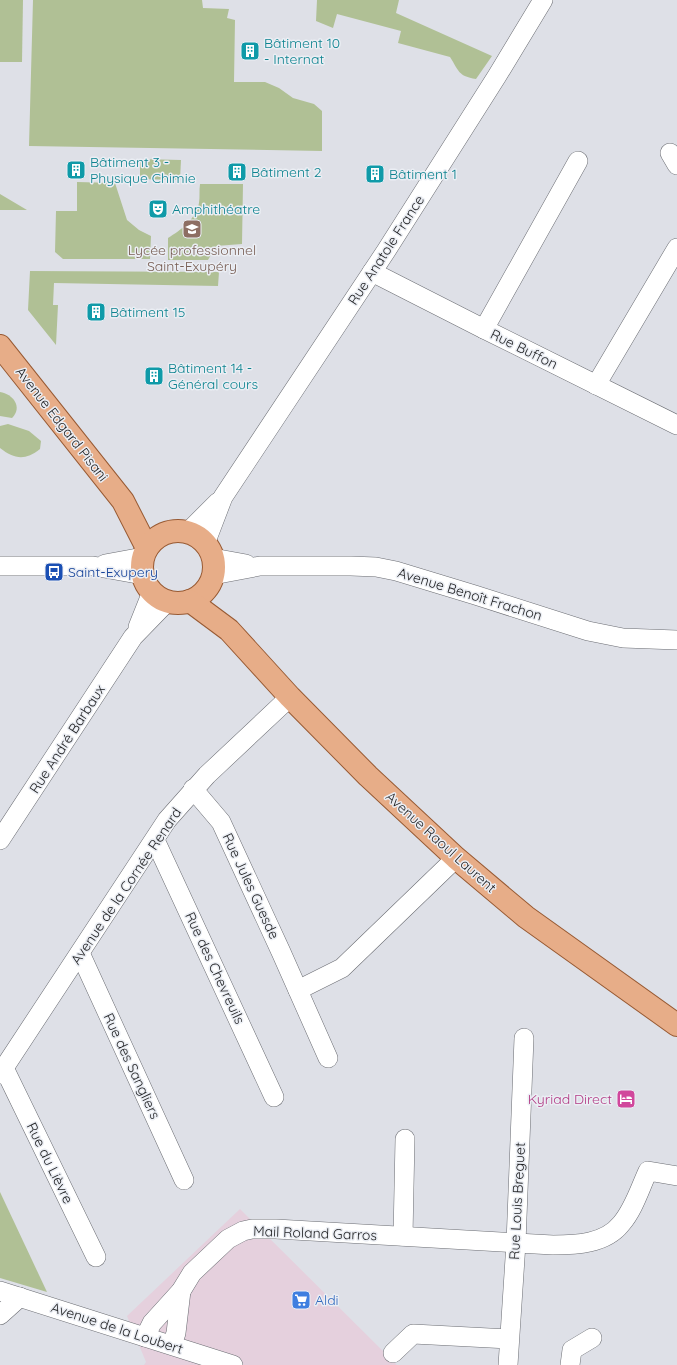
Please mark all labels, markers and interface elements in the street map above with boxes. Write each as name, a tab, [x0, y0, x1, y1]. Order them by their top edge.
place label: Bâtiment 10 - Internat	[264, 34, 340, 68]
building icon: Bâtiment 10 - Internat	[239, 40, 261, 62]
place label: Bâtiment 3 - Physique Chimie	[90, 153, 196, 187]
building icon: Bâtiment 3 - Physique Chimie	[65, 159, 87, 181]
building icon: Bâtiment 2	[226, 161, 248, 183]
place label: Bâtiment 2	[251, 163, 322, 181]
building icon: Bâtiment 1	[364, 163, 386, 185]
place label: Bâtiment 1	[389, 165, 457, 183]
street label: Rue Anatole France	[344, 192, 428, 308]
theatre icon: Amphithéatre	[147, 198, 169, 220]
place label: Amphithéatre	[172, 200, 260, 218]
school or university icon: Lycée professionnel Saint-Exupéry	[181, 218, 203, 240]
place label: Lycée professionnel Saint-Exupéry	[128, 241, 256, 275]
building icon: Bâtiment 15	[85, 301, 107, 323]
place label: Bâtiment 15	[110, 303, 186, 321]
street label: Rue Buffon	[487, 325, 561, 373]
place label: Bâtiment 14 - Général cours	[168, 359, 258, 393]
street label: Avenue Edgard Pisani	[12, 363, 112, 485]
building icon: Bâtiment 14 - Général cours	[143, 365, 165, 387]
bus stop icon: Saint-Exupery	[43, 561, 65, 583]
place label: Saint-Exupery	[68, 563, 158, 581]
street label: Avenue Benoît Frachon	[396, 563, 544, 625]
street label: Rue André Barbaux	[25, 681, 109, 797]
street label: Avenue Raoul Laurent	[382, 788, 500, 897]
street label: Avenue de la Cornée Renard	[67, 804, 185, 968]
street label: Rue Jules Guesde	[219, 830, 283, 942]
street label: Rue des Chevreuils	[181, 909, 249, 1027]
street label: Rue des Sangliers	[100, 1010, 164, 1122]
hotel icon: Kyriad Direct	[615, 1088, 637, 1110]
place label: Kyriad Direct	[528, 1090, 612, 1108]
street label: Rue du Lièvre	[23, 1119, 77, 1207]
street label: Rue Louis Breguet	[505, 1142, 529, 1260]
street label: Mail Roland Garros	[253, 1222, 377, 1244]
supermarket icon: Aldi	[290, 1289, 312, 1311]
place label: Aldi	[315, 1291, 339, 1309]
street label: Avenue de la Loubert	[49, 1298, 186, 1358]

